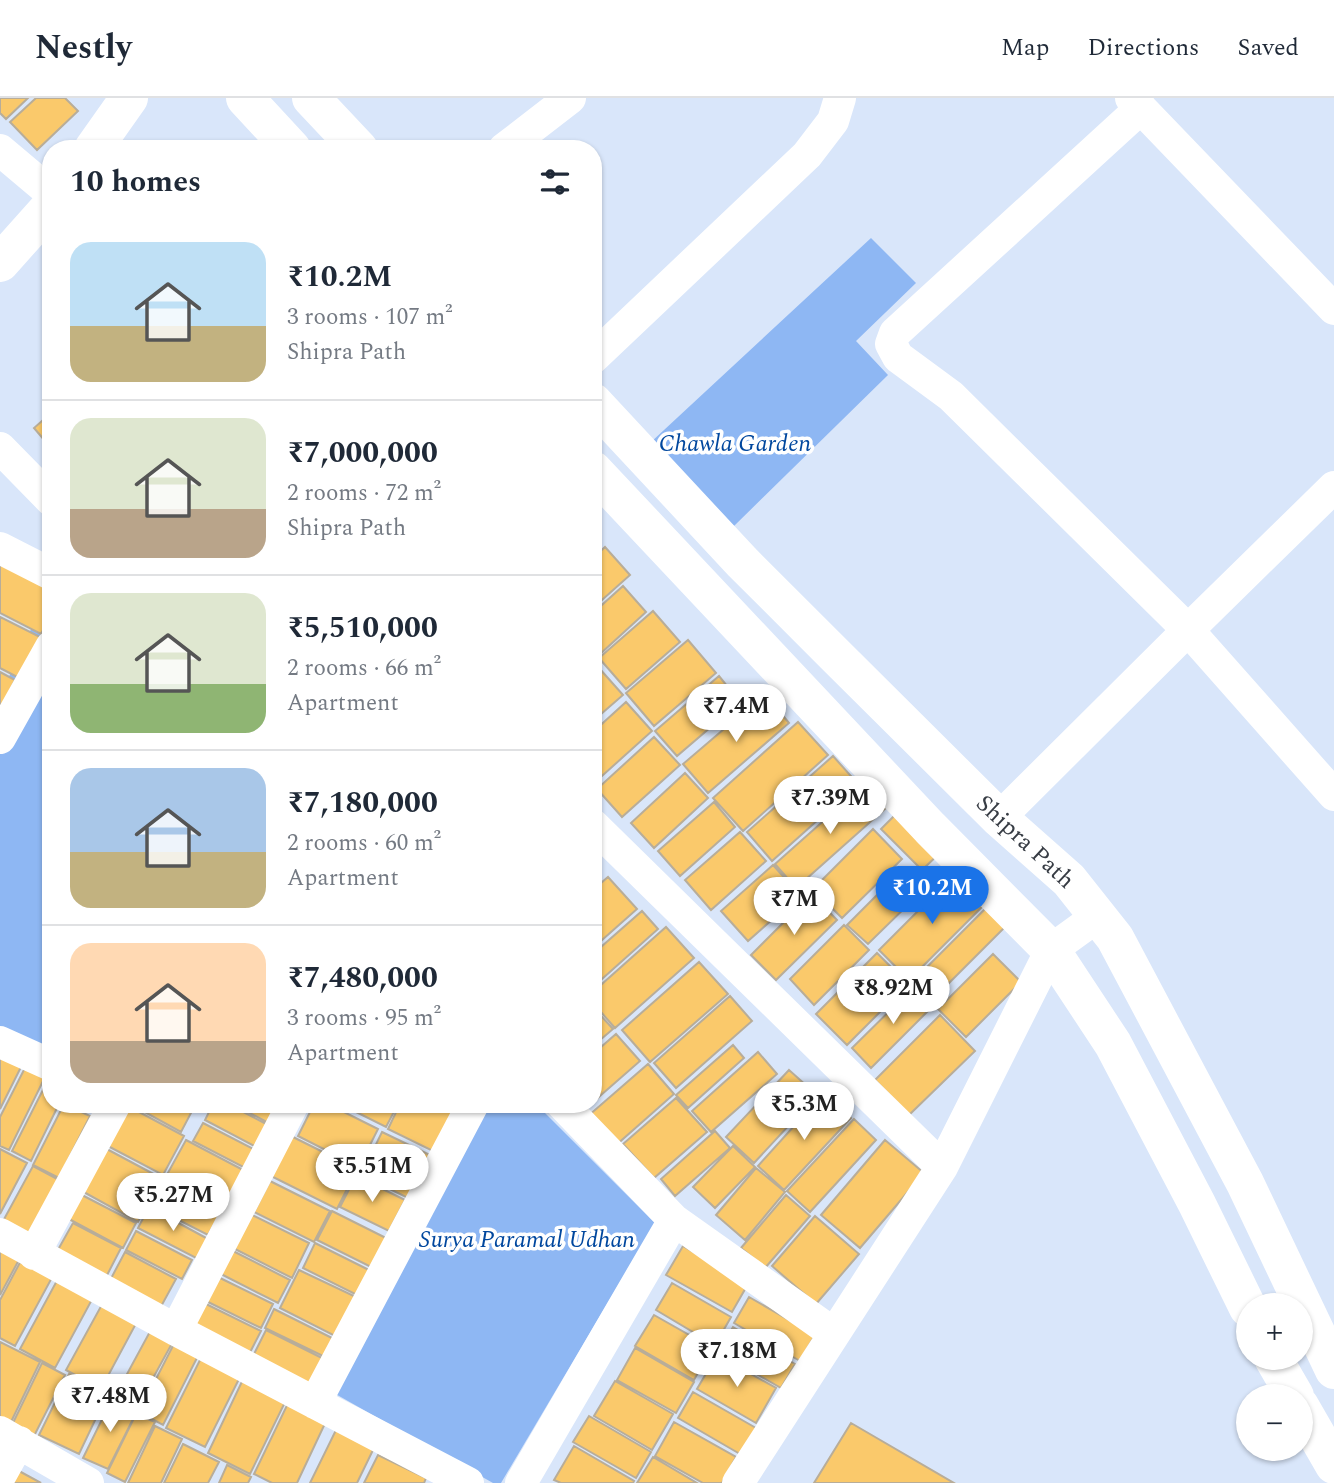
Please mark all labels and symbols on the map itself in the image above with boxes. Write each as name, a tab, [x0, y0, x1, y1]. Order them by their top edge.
park label: Chawla Garden	[659, 426, 812, 462]
pin: ₹7.4M	[687, 684, 785, 744]
pin: ₹7.39M	[773, 776, 887, 836]
street label: Shipra Path	[967, 786, 1083, 898]
pin: ₹10.2M	[875, 866, 989, 926]
pin: ₹7M	[760, 878, 828, 937]
pin: ₹8.92M	[836, 967, 950, 1026]
pin: ₹5.3M	[755, 1082, 853, 1142]
pin: ₹5.51M	[315, 1144, 429, 1204]
pin: ₹5.27M	[116, 1174, 230, 1233]
park label: Surya Paramal Udhan	[419, 1222, 635, 1258]
pin: ₹7.18M	[680, 1330, 794, 1389]
pin: ₹7.48M	[53, 1374, 167, 1434]

